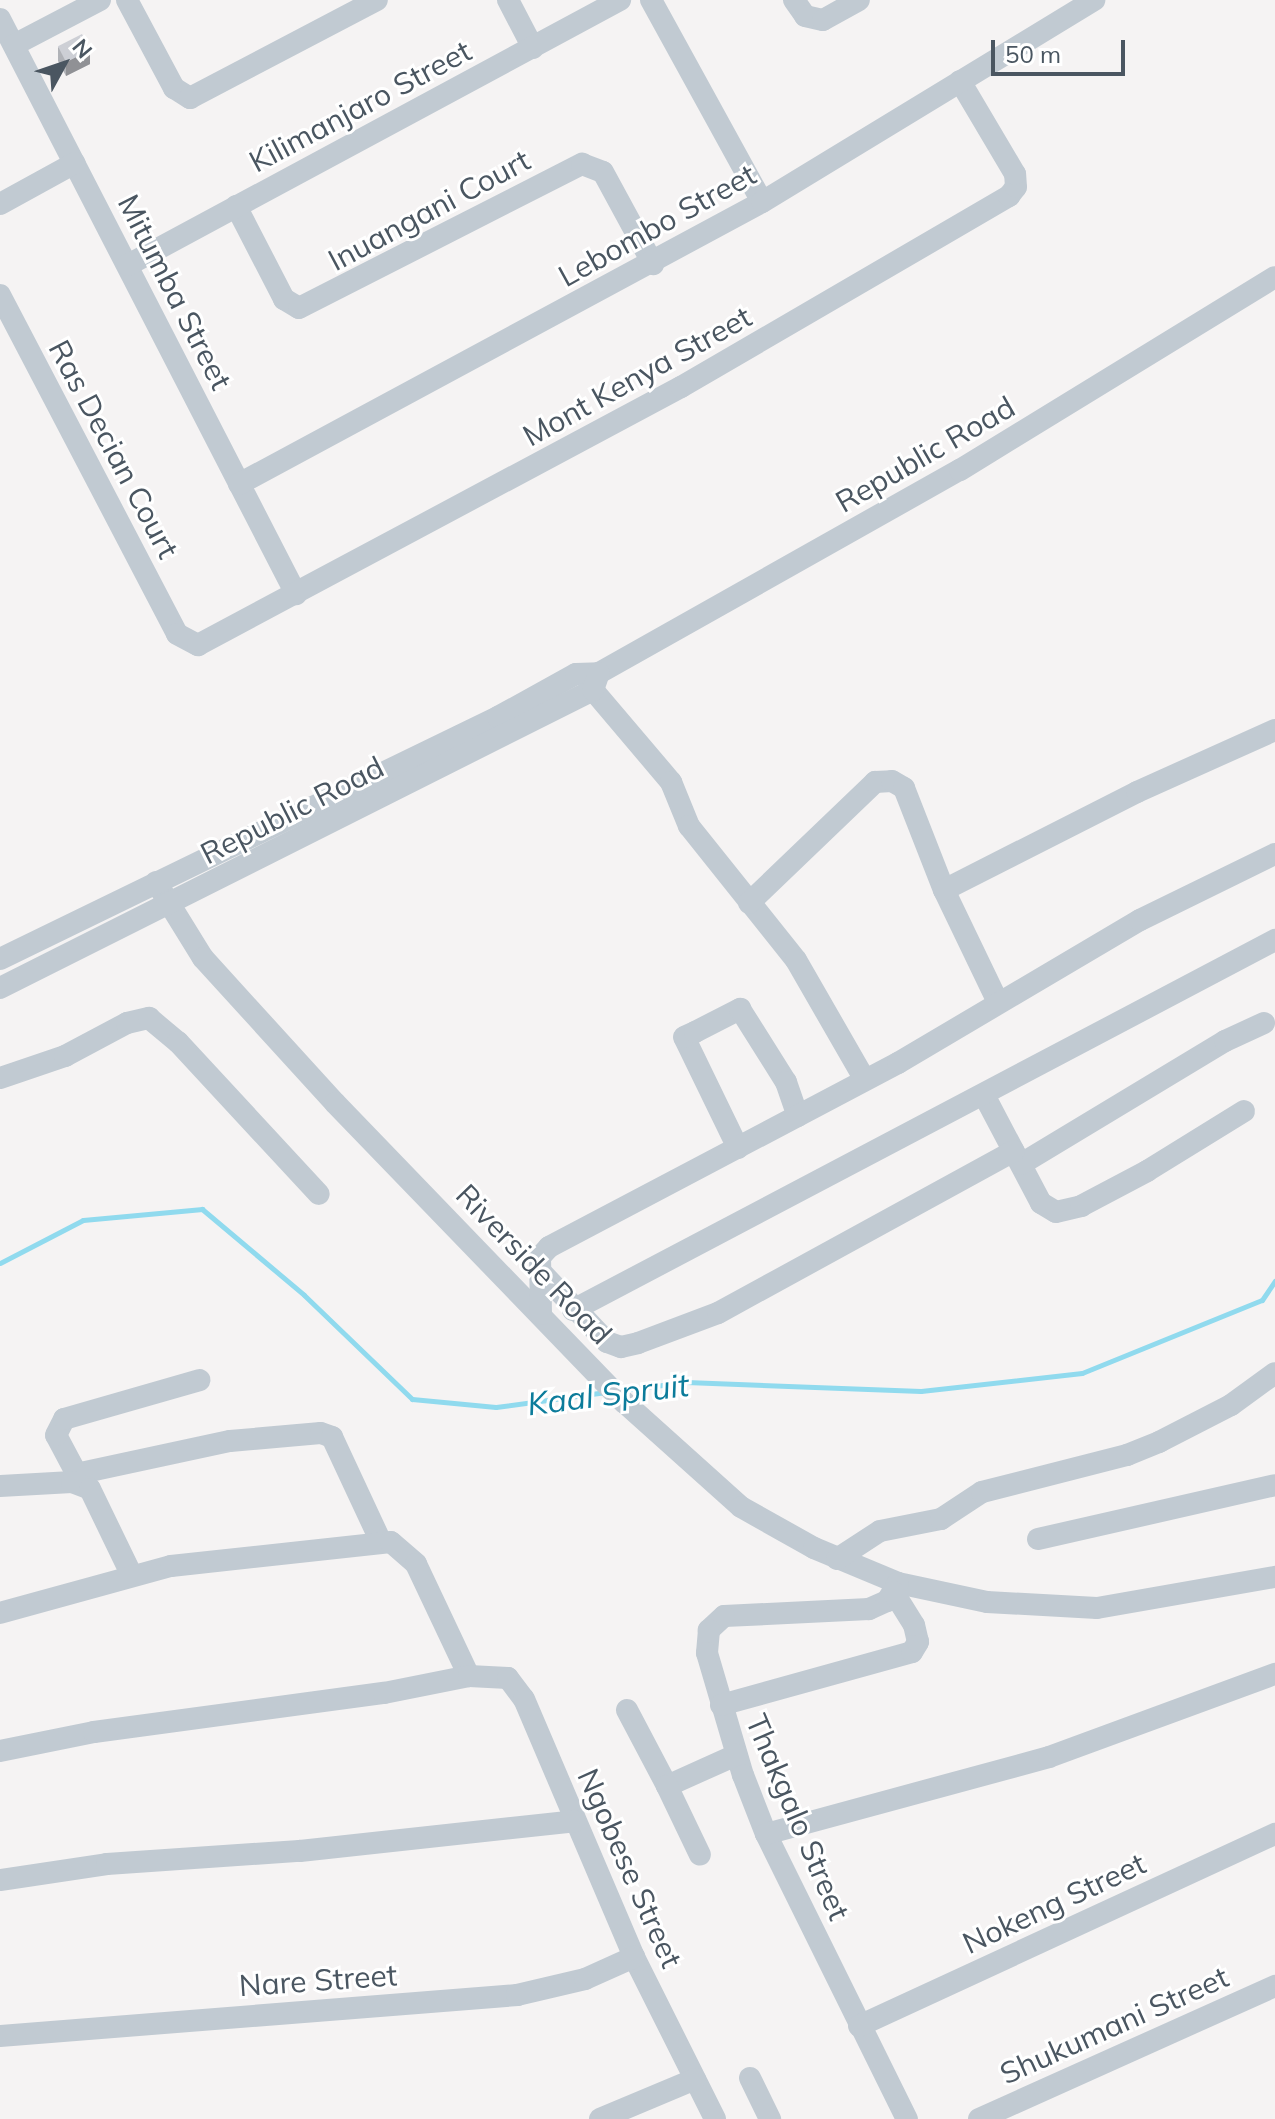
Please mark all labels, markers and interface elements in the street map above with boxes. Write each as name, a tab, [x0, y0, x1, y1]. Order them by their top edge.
north arrow	[24, 24, 104, 104]
scale bar	[995, 24, 1129, 74]
street label: Kilimanjaro Street	[243, 32, 477, 180]
text: N	[66, 33, 98, 64]
text: 50 m	[1005, 39, 1061, 69]
street label: Inuangani Court	[322, 142, 536, 278]
street label: Lebombo Street	[552, 156, 762, 294]
street label: Mitumba Street	[110, 189, 240, 395]
street label: Mont Kenya Street	[516, 298, 758, 454]
street label: Ras Decian Court	[41, 334, 187, 564]
street label: Republic Road	[829, 388, 1021, 520]
street label: Republic Road	[194, 748, 390, 872]
street label: Riverside Road	[449, 1177, 619, 1351]
water label: Kaal Spruit	[525, 1365, 691, 1423]
street label: Thakgalo Street	[738, 1709, 858, 1925]
street label: Ngobese Street	[570, 1763, 690, 1973]
street label: Nokeng Street	[957, 1845, 1151, 1961]
street label: Nare Street	[238, 1957, 398, 2003]
street label: Shukumani Street	[994, 1958, 1234, 2092]

